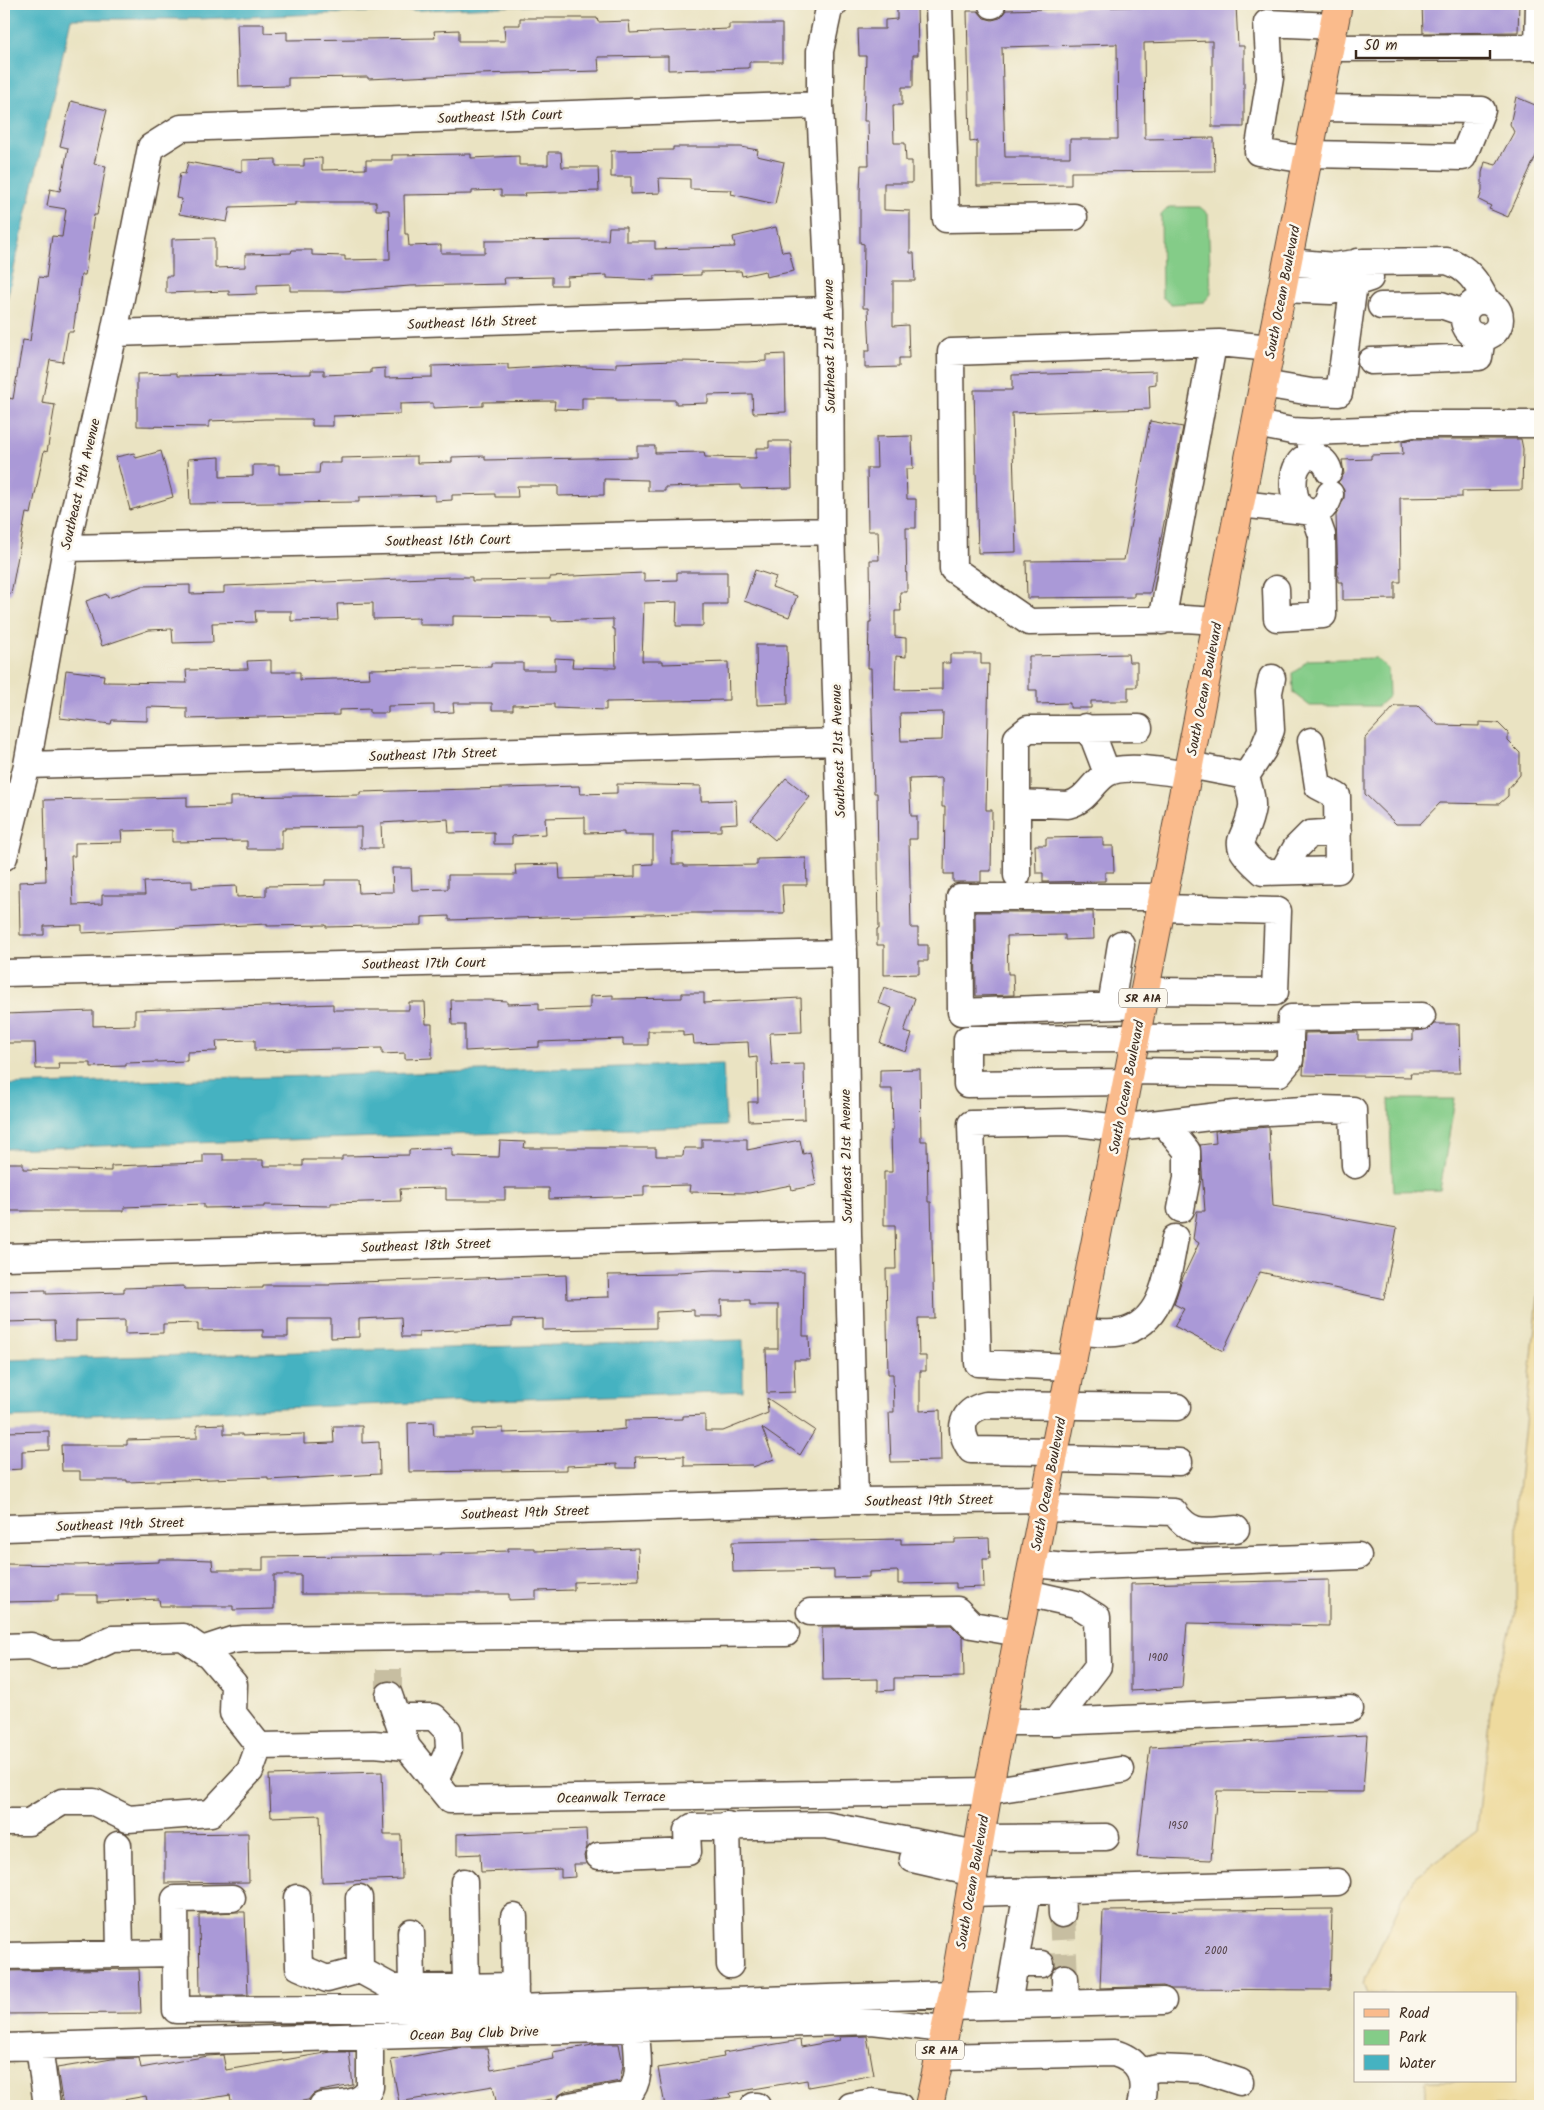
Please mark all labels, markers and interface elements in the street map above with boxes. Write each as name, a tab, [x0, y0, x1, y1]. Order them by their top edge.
scale bar	[1356, 28, 1490, 60]
text: 50 m	[1364, 34, 1398, 58]
street label: Southeast 15th Court	[437, 104, 564, 130]
street label: South Ocean Boulevard	[1259, 223, 1307, 361]
street label: Southeast 21st Avenue	[818, 278, 842, 413]
street label: Southeast 16th Street	[407, 310, 538, 336]
street label: Southeast 19th Avenue	[55, 416, 107, 552]
street label: Southeast 16th Court	[385, 529, 512, 553]
street label: South Ocean Boulevard	[1181, 620, 1229, 758]
street label: Southeast 21st Avenue	[826, 683, 852, 818]
street label: Southeast 17th Street	[369, 742, 498, 768]
street label: Southeast 17th Court	[362, 952, 487, 976]
road number: SR A1A	[1119, 988, 1167, 1008]
street label: South Ocean Boulevard	[1103, 1018, 1151, 1156]
street label: Southeast 21st Avenue	[835, 1088, 859, 1223]
street label: Southeast 18th Street	[361, 1233, 492, 1259]
street label: South Ocean Boulevard	[1025, 1415, 1073, 1553]
street label: Southeast 19th Street	[865, 1489, 994, 1513]
street label: Southeast 19th Street	[460, 1500, 590, 1526]
street label: Southeast 19th Street	[55, 1512, 185, 1538]
house number: 1900	[1148, 1649, 1168, 1667]
street label: Oceanwalk Terrace	[556, 1786, 666, 1810]
street label: South Ocean Boulevard	[950, 1812, 996, 1951]
house number: 1950	[1168, 1817, 1189, 1835]
house number: 2000	[1205, 1942, 1228, 1960]
legend	[1354, 1992, 1516, 2082]
text: Road	[1399, 2002, 1430, 2026]
street label: Ocean Bay Club Drive	[409, 2021, 540, 2047]
text: Park	[1399, 2026, 1427, 2050]
road number: SR A1A	[916, 2040, 964, 2060]
text: Water	[1399, 2052, 1436, 2076]

